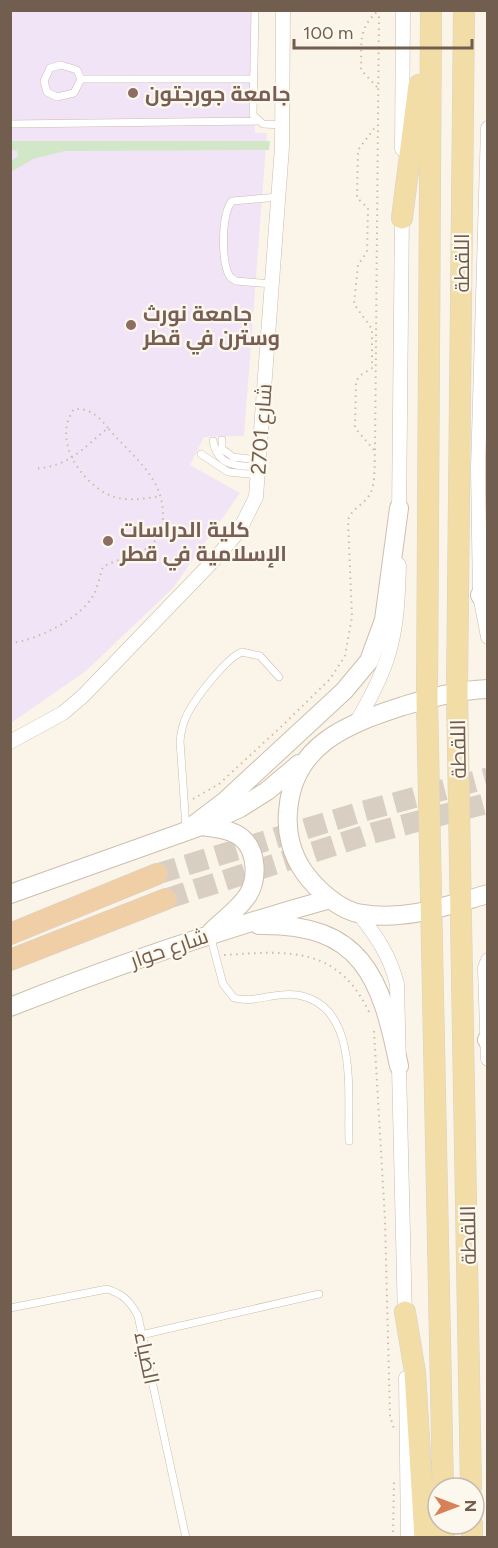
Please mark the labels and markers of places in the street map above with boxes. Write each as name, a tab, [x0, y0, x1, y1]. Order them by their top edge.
place label: جامعة جورجتون	[145, 81, 291, 107]
marker: جامعة جورجتون	[126, 86, 140, 100]
place label: جامعة نورث وسترن في قطر	[142, 301, 280, 355]
marker: جامعة نورث وسترن في قطر	[124, 318, 138, 332]
place label: كلية الدراسات الإسلامية في قطر	[119, 517, 287, 571]
marker: كلية الدراسات الإسلامية في قطر	[101, 534, 115, 548]

